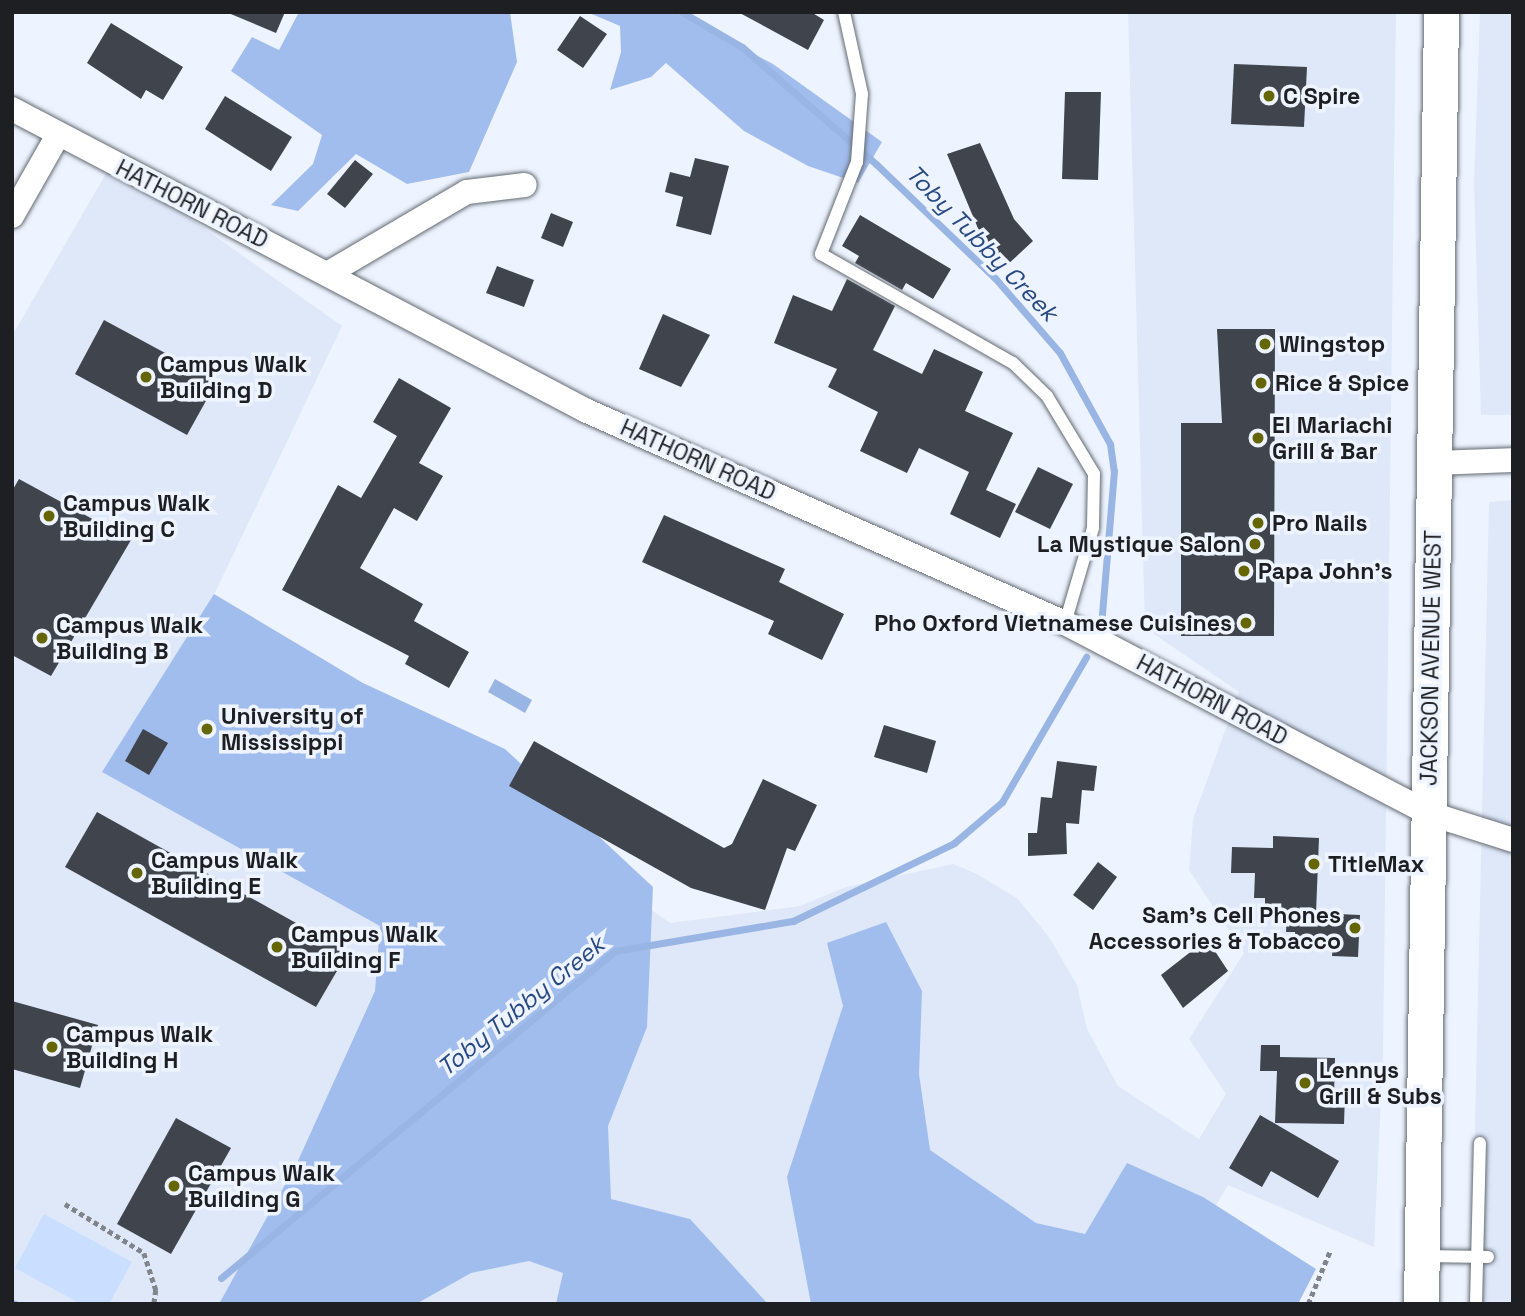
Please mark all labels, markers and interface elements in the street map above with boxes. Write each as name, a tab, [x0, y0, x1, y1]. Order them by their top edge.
place label: C Spire	[1283, 82, 1360, 110]
marker: C Spire	[1261, 88, 1277, 104]
street label: HATHORN ROAD	[111, 154, 273, 254]
water label: Toby Tubby Creek	[900, 159, 1064, 327]
place label: Wingstop	[1279, 330, 1385, 358]
marker: Wingstop	[1257, 336, 1273, 352]
place label: Campus Walk Building D	[160, 350, 307, 404]
marker: Campus Walk Building D	[138, 369, 154, 385]
place label: Rice & Spice	[1275, 369, 1409, 397]
marker: Rice & Spice	[1253, 375, 1269, 391]
place label: El Mariachi Grill & Bar	[1272, 411, 1392, 465]
street label: HATHORN ROAD	[616, 413, 780, 507]
marker: El Mariachi Grill & Bar	[1250, 430, 1266, 446]
place label: Campus Walk Building C	[63, 489, 210, 543]
marker: Campus Walk Building C	[41, 508, 57, 524]
place label: Pro Nails	[1272, 509, 1367, 537]
marker: Pro Nails	[1250, 515, 1266, 531]
place label: La Mystique Salon	[1037, 530, 1241, 558]
street label: JACKSON AVENUE WEST	[1415, 530, 1447, 786]
marker: La Mystique Salon	[1247, 536, 1263, 552]
place label: Papa John's	[1258, 557, 1393, 585]
marker: Papa John's	[1236, 563, 1252, 579]
place label: Pho Oxford Vietnamese Cuisines	[874, 609, 1232, 637]
place label: Campus Walk Building B	[56, 611, 203, 665]
marker: Pho Oxford Vietnamese Cuisines	[1238, 615, 1254, 631]
marker: Campus Walk Building B	[34, 630, 50, 646]
street label: HATHORN ROAD	[1132, 649, 1292, 751]
place label: University of Mississippi	[221, 702, 364, 756]
marker: University of Mississippi	[199, 721, 215, 737]
place label: Campus Walk Building E	[151, 846, 298, 900]
place label: TitleMax	[1328, 850, 1424, 878]
marker: TitleMax	[1306, 856, 1322, 872]
marker: Campus Walk Building E	[129, 865, 145, 881]
place label: Sam's Cell Phones Accessories & Tobacco	[1088, 901, 1341, 955]
place label: Campus Walk Building F	[291, 920, 438, 974]
marker: Sam's Cell Phones Accessories & Tobacco	[1347, 920, 1363, 936]
water label: Toby Tubby Creek	[432, 930, 610, 1082]
marker: Campus Walk Building F	[269, 939, 285, 955]
place label: Campus Walk Building H	[66, 1020, 213, 1074]
marker: Campus Walk Building H	[44, 1039, 60, 1055]
place label: Lennys Grill & Subs	[1319, 1056, 1442, 1110]
marker: Lennys Grill & Subs	[1297, 1075, 1313, 1091]
place label: Campus Walk Building G	[188, 1159, 335, 1213]
marker: Campus Walk Building G	[166, 1178, 182, 1194]

